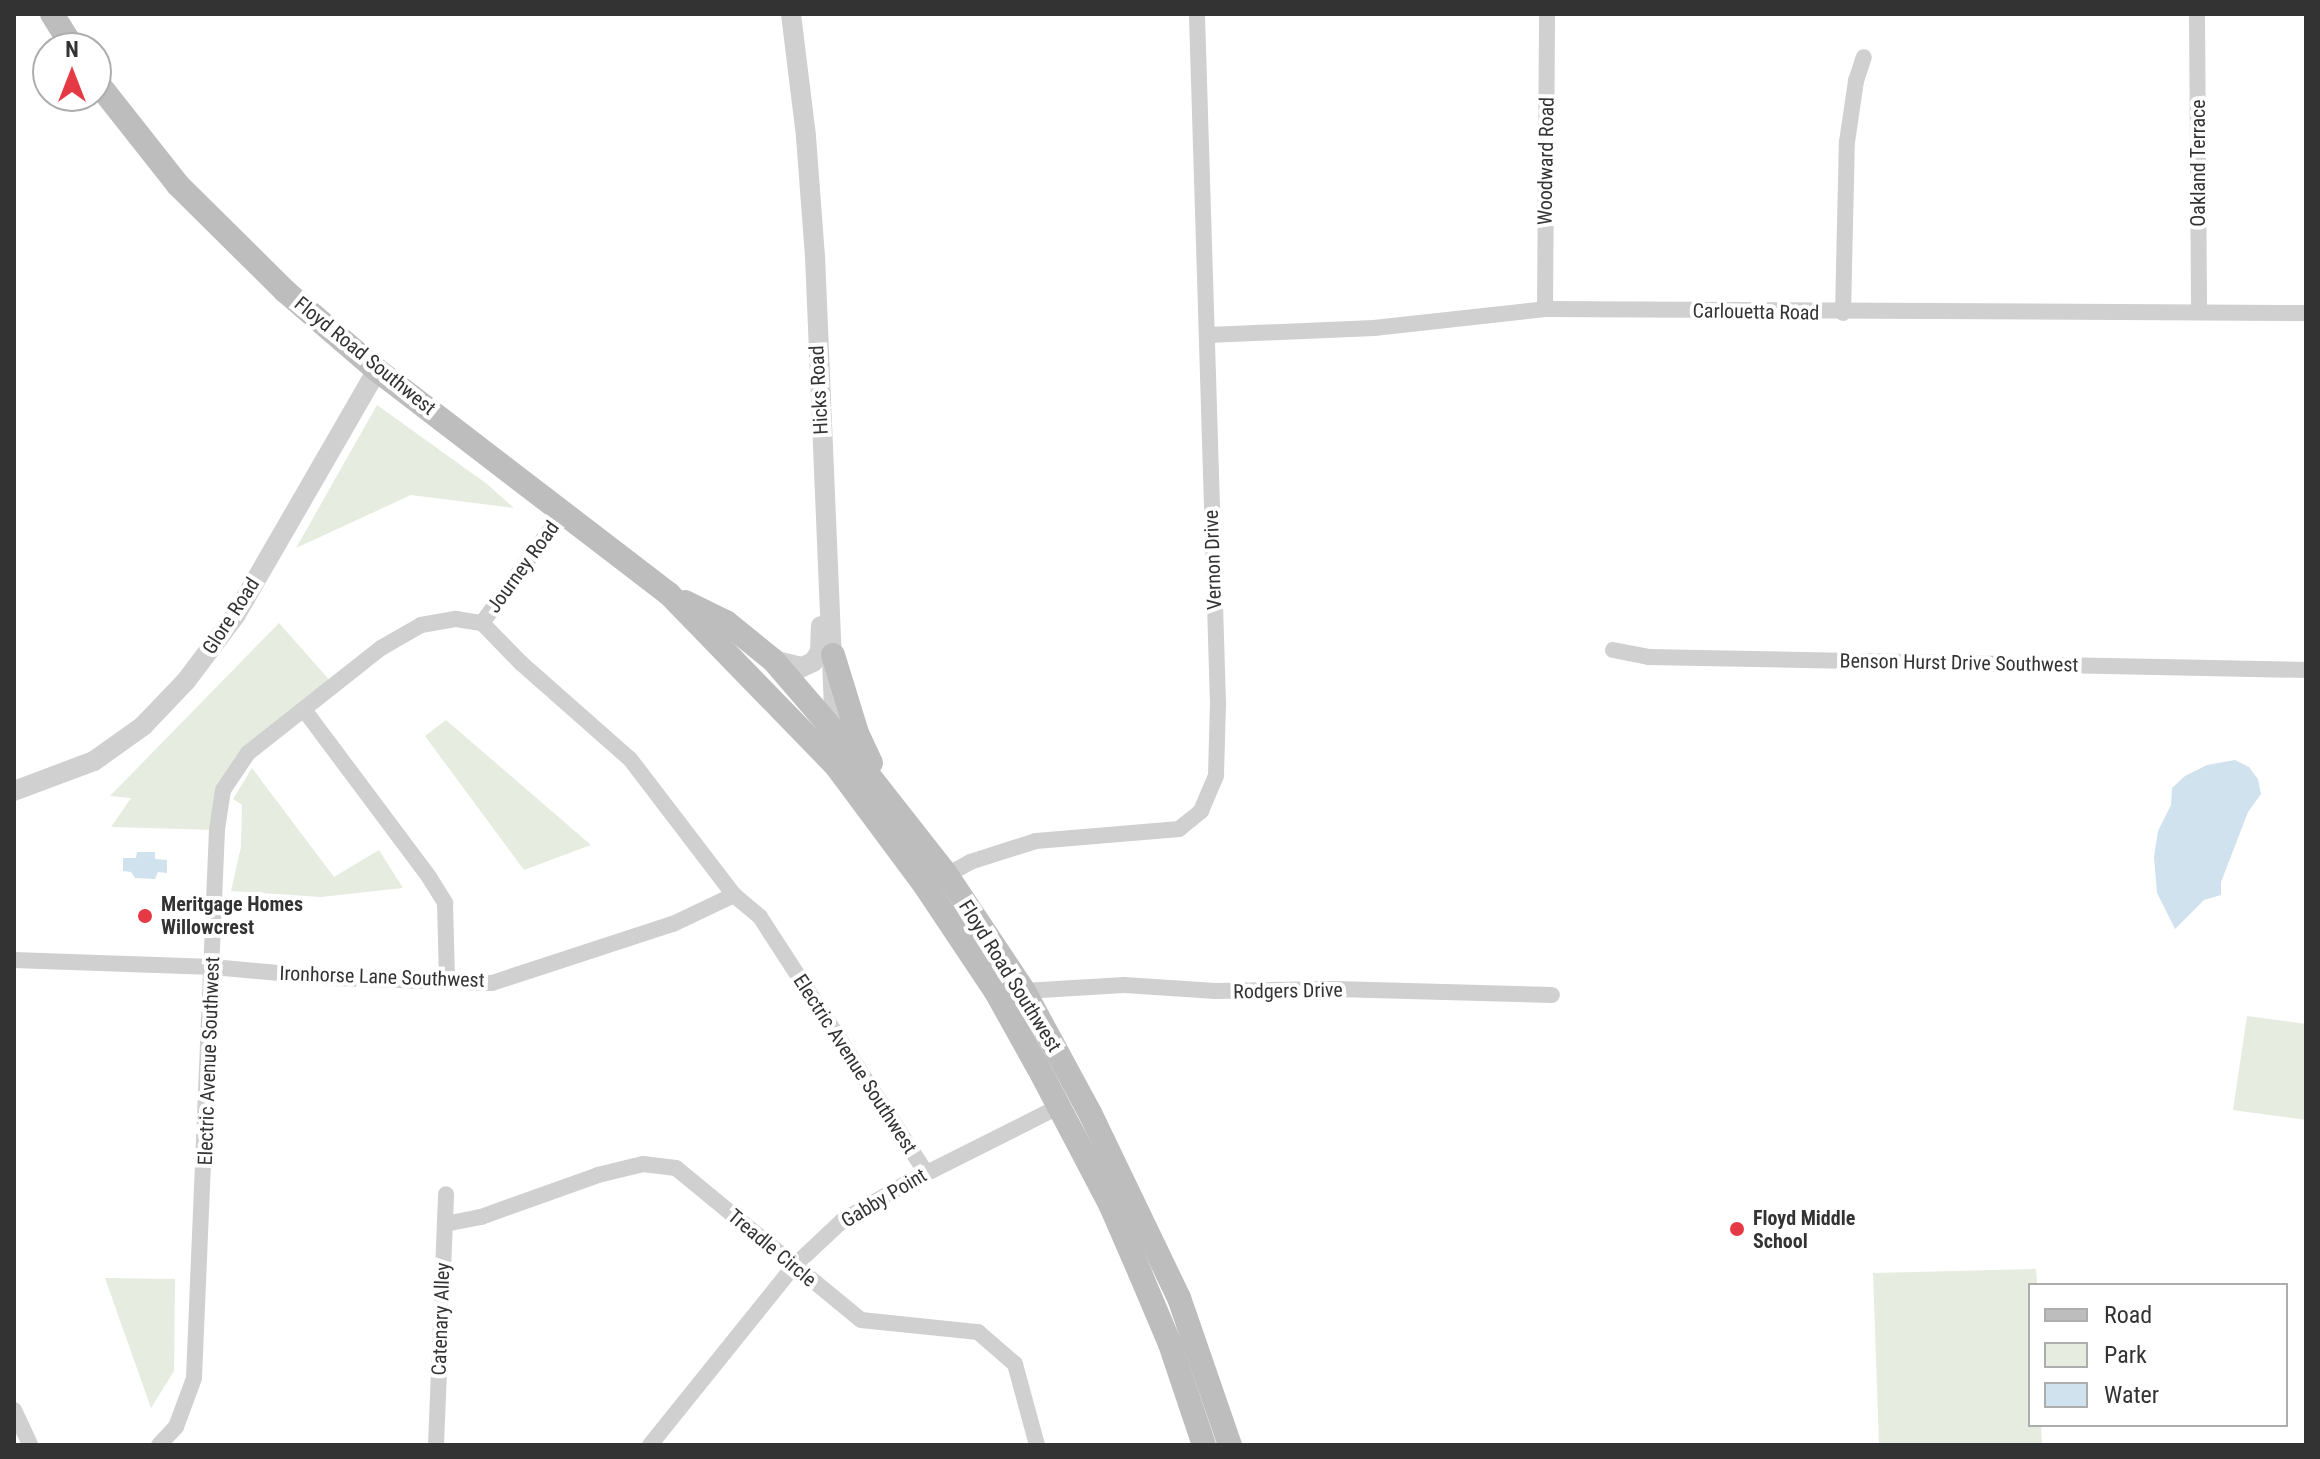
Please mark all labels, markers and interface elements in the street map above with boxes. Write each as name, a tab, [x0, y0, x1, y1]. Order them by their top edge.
north arrow	[32, 32, 112, 112]
text: N	[65, 37, 79, 62]
street label: Woodward Road	[1533, 97, 1559, 225]
street label: Oakland Terrace	[2186, 99, 2210, 227]
street label: Floyd Road Southwest	[290, 292, 440, 420]
street label: Carlouetta Road	[1692, 299, 1820, 325]
street label: Hicks Road	[805, 345, 833, 435]
street label: Vernon Drive	[1199, 510, 1227, 610]
street label: Journey Road	[482, 516, 564, 618]
street label: Glore Road	[197, 573, 265, 659]
street label: Benson Hurst Drive Southwest	[1839, 649, 2079, 677]
place label: Meritgage Homes Willowcrest	[161, 892, 303, 939]
street label: Floyd Road Southwest	[954, 896, 1066, 1056]
marker: Meritgage Homes Willowcrest	[136, 907, 154, 925]
street label: Electric Avenue Southwest	[193, 956, 225, 1166]
street label: Ironhorse Lane Southwest	[279, 961, 485, 993]
street label: Electric Avenue Southwest	[788, 970, 922, 1158]
street label: Rodgers Drive	[1233, 978, 1343, 1004]
street label: Gabby Point	[837, 1163, 931, 1233]
street label: Treadle Circle	[723, 1204, 821, 1292]
place label: Floyd Middle School	[1753, 1206, 1855, 1253]
marker: Floyd Middle School	[1728, 1220, 1746, 1238]
street label: Catenary Alley	[427, 1262, 455, 1376]
legend	[2028, 1283, 2288, 1427]
text: Road	[2104, 1301, 2152, 1329]
text: Park	[2104, 1341, 2147, 1369]
text: Water	[2104, 1381, 2159, 1409]

